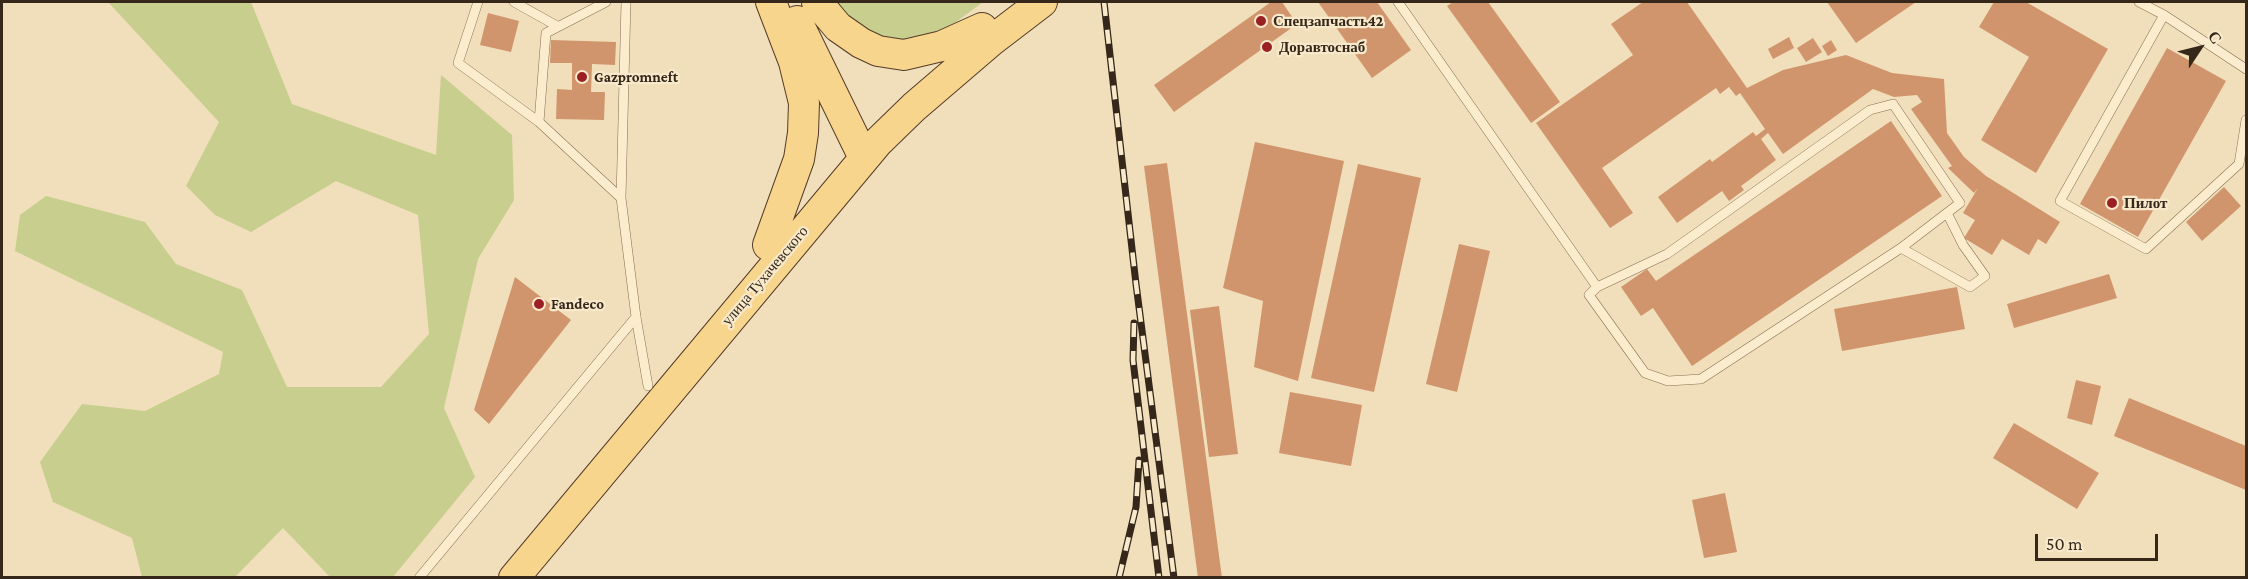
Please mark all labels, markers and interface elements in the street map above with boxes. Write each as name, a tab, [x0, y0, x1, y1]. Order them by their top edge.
place label: Спецзапчасть42	[1273, 12, 1383, 30]
marker: Спецзапчасть42	[1254, 14, 1268, 28]
north arrow	[2170, 18, 2230, 78]
text: С	[2205, 28, 2225, 47]
place label: Доравтоснаб	[1279, 38, 1365, 56]
marker: Доравтоснаб	[1260, 40, 1274, 54]
place label: Gazpromneft	[594, 68, 678, 86]
marker: Gazpromneft	[575, 70, 589, 84]
place label: Пилот	[2124, 194, 2167, 212]
marker: Пилот	[2105, 196, 2119, 210]
street label: улица Тухачевского	[718, 223, 812, 329]
place label: Fandeco	[551, 295, 604, 313]
marker: Fandeco	[532, 297, 546, 311]
scale bar	[2038, 522, 2161, 560]
text: 50 m	[2046, 534, 2083, 554]

